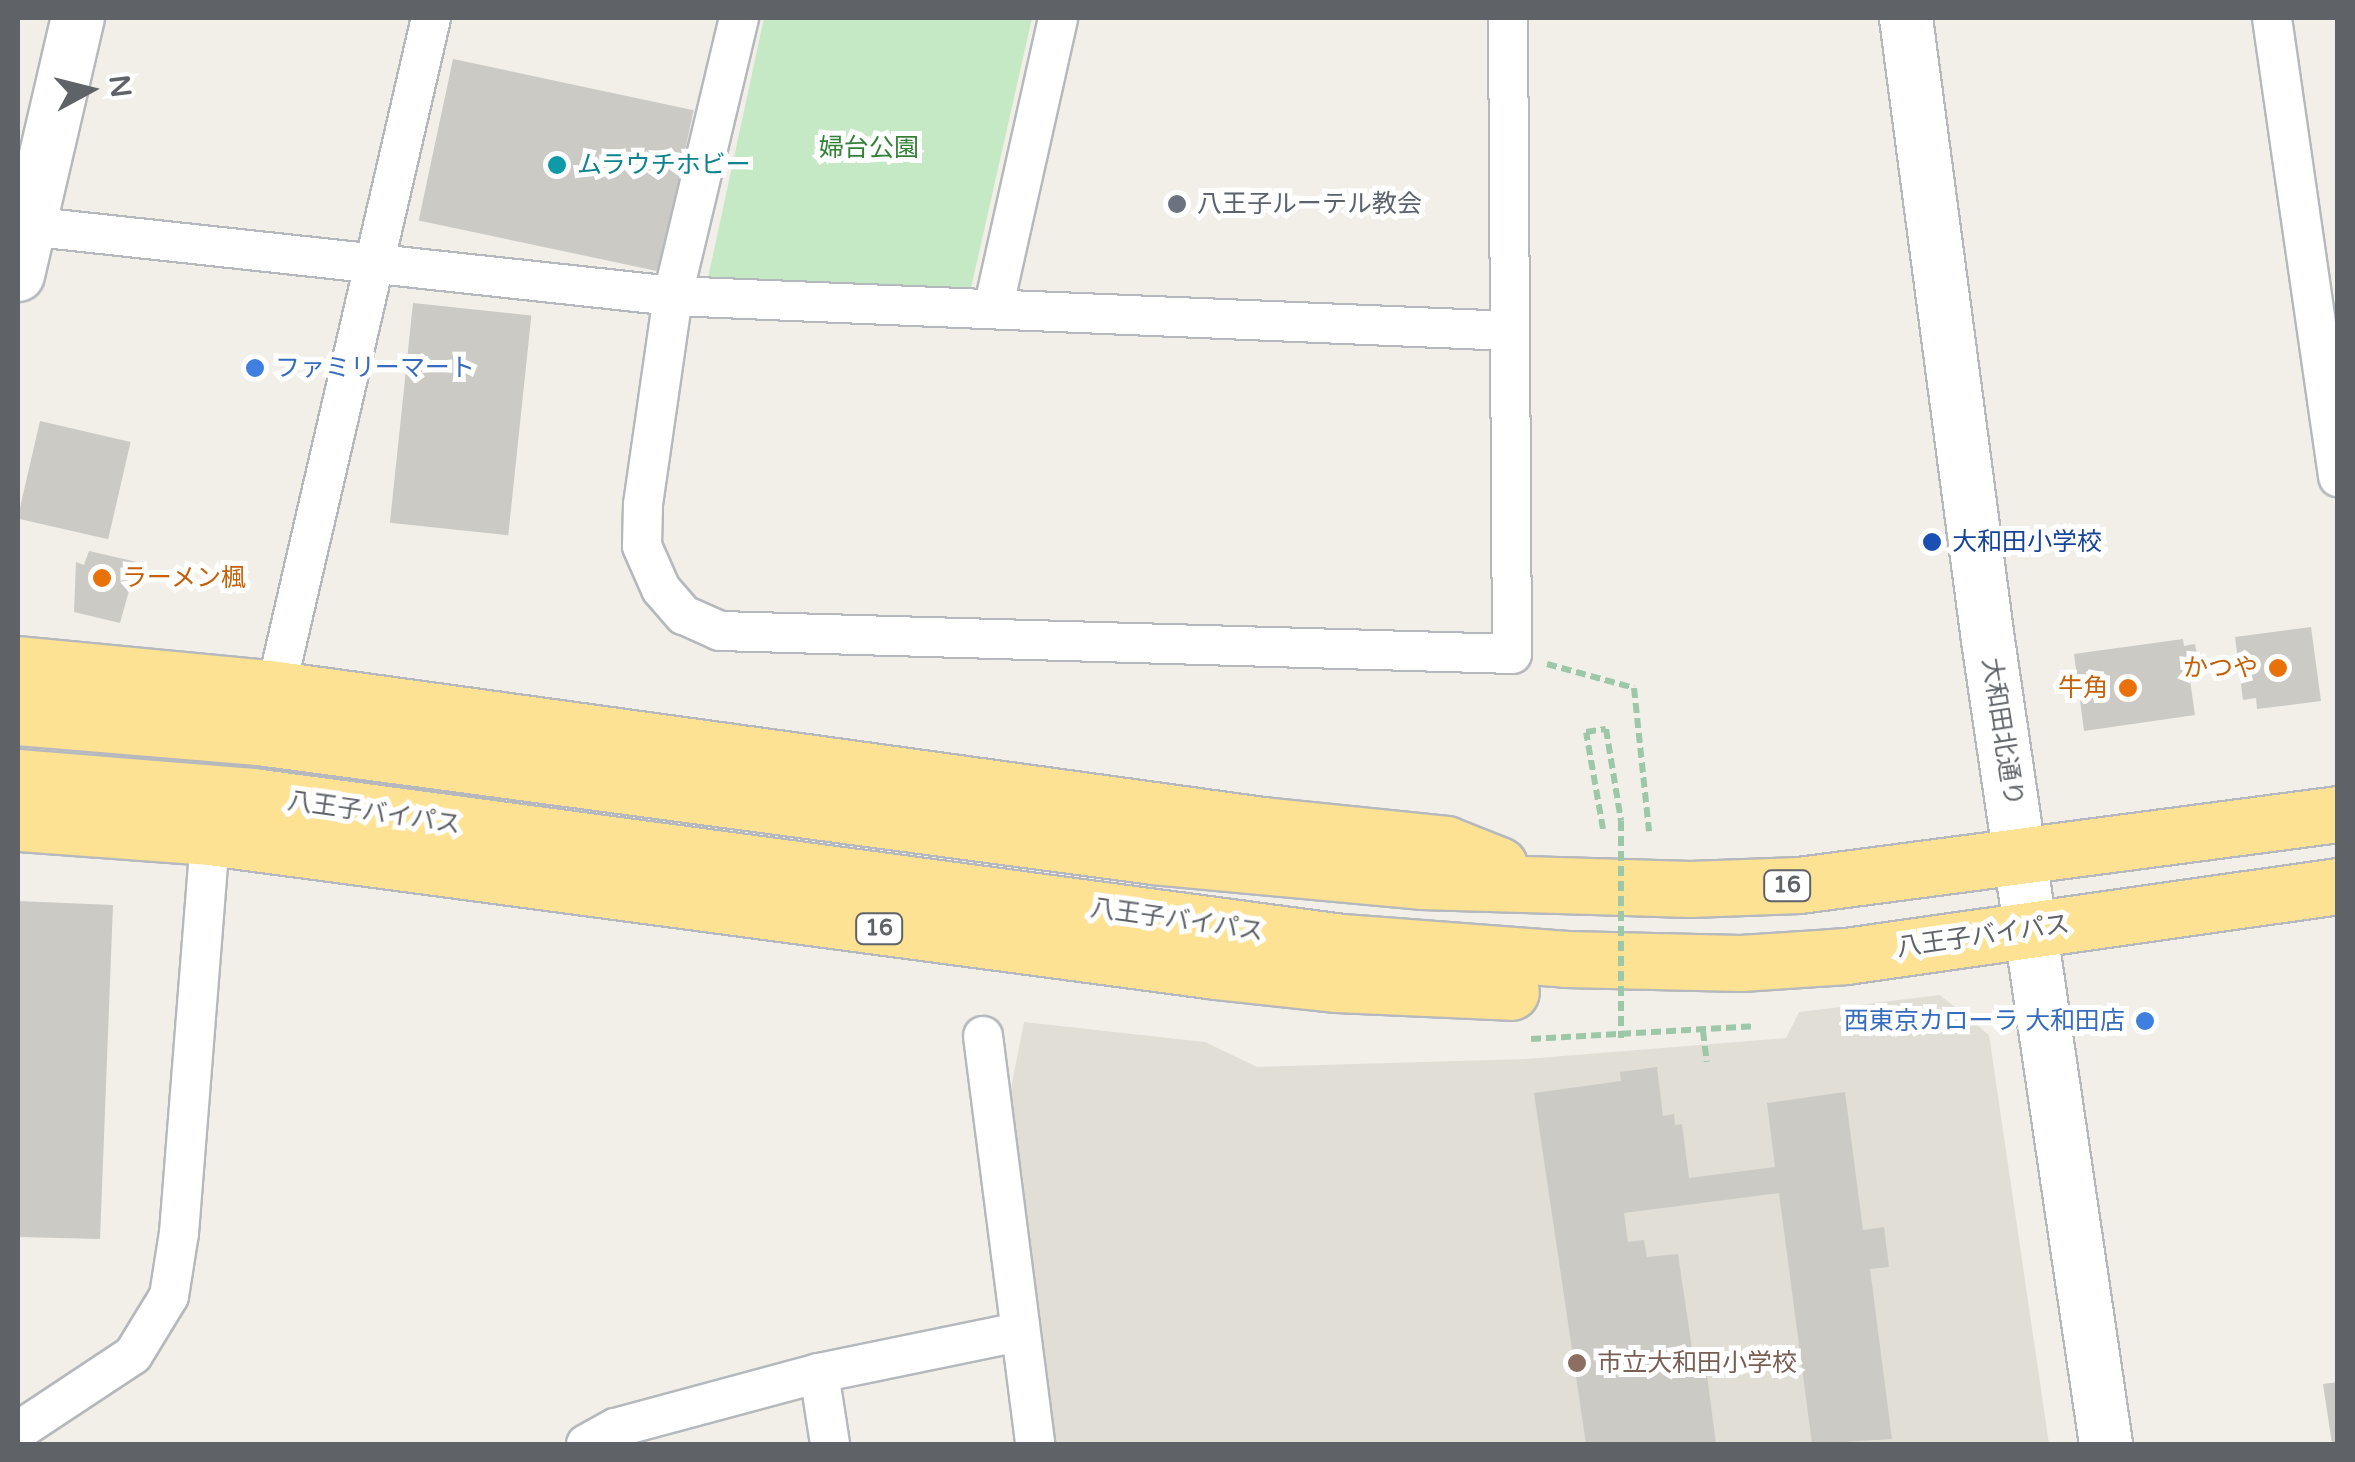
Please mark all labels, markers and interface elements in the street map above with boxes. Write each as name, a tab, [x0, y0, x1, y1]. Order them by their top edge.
north arrow	[40, 40, 140, 140]
text: N	[102, 73, 138, 100]
park label: 婦台公園	[819, 133, 919, 163]
place label: ムラウチホビー	[577, 150, 752, 180]
marker: ムラウチホビー	[546, 154, 568, 176]
place label: 八王子ルーテル教会	[1197, 189, 1422, 219]
marker: 八王子ルーテル教会	[1166, 193, 1188, 215]
place label: ファミリーマート	[275, 353, 475, 383]
marker: ファミリーマート	[244, 357, 266, 379]
place label: 大和田小学校	[1952, 527, 2102, 557]
marker: 大和田小学校	[1921, 531, 1943, 553]
place label: ラーメン楓	[122, 563, 247, 593]
marker: ラーメン楓	[91, 567, 113, 589]
place label: かつや	[2183, 653, 2258, 683]
street label: 大和田北通り	[1975, 656, 2029, 808]
marker: かつや	[2267, 657, 2289, 679]
place label: 牛角	[2058, 673, 2108, 703]
marker: 牛角	[2117, 677, 2139, 699]
street label: 八王子バイパス	[285, 786, 463, 840]
road number: 16	[1762, 869, 1812, 903]
street label: 八王子バイパス	[1088, 893, 1266, 947]
street label: 八王子バイパス	[1894, 909, 2072, 963]
road number: 16	[854, 912, 904, 946]
place label: 西東京カローラ 大和田店	[1844, 1006, 2125, 1036]
marker: 西東京カローラ 大和田店	[2134, 1010, 2156, 1032]
place label: 市立大和田小学校	[1597, 1348, 1797, 1378]
marker: 市立大和田小学校	[1566, 1352, 1588, 1374]

